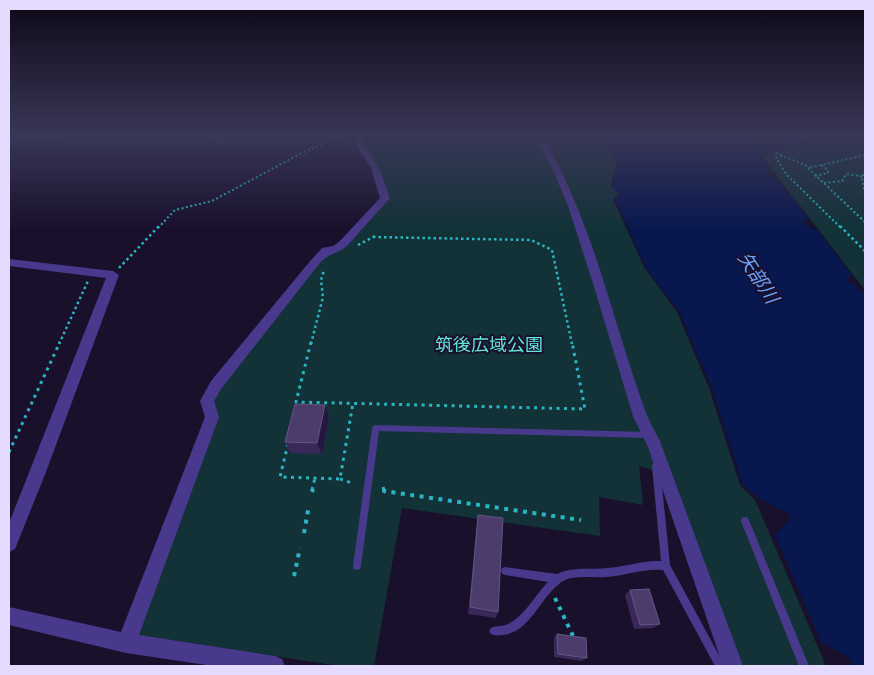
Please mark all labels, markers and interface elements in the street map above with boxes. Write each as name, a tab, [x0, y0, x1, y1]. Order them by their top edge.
water label: 矢部川	[734, 247, 785, 309]
park label: 筑後広域公園	[435, 333, 543, 355]

